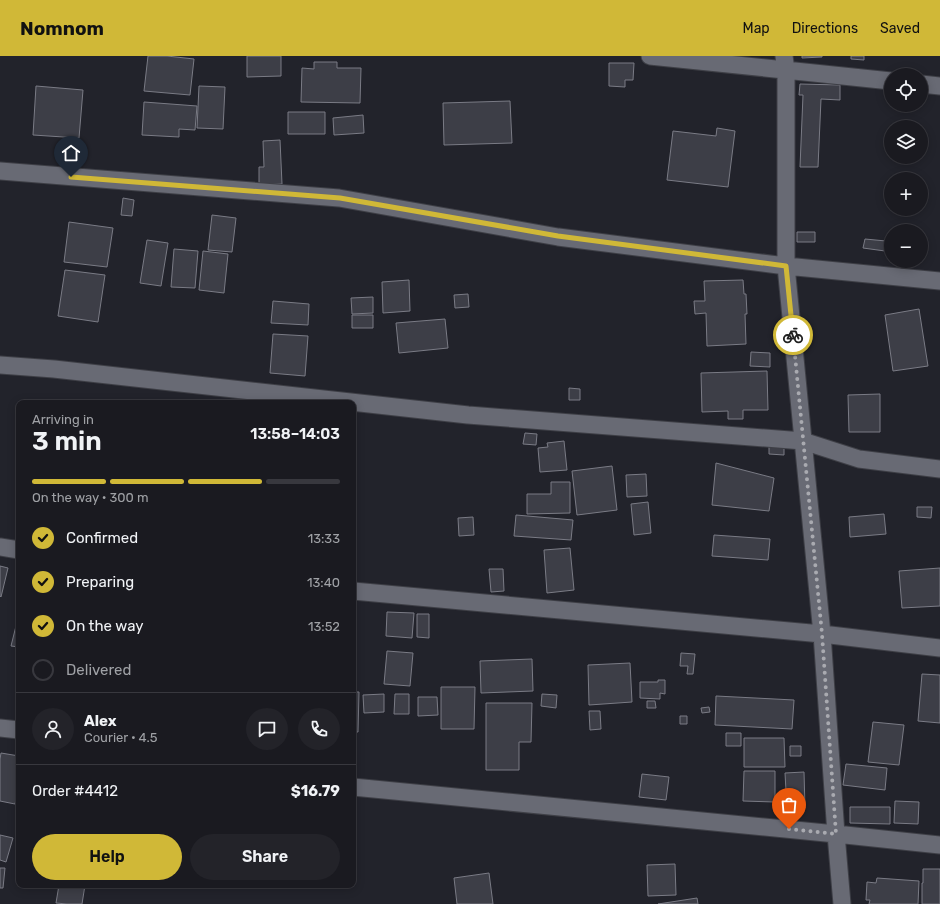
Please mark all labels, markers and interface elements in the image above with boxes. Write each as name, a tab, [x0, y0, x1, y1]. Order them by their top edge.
text: Nomnom	[20, 17, 104, 40]
text: Map	[743, 20, 770, 37]
text: Directions	[792, 20, 858, 37]
text: Saved	[880, 20, 920, 37]
map controls	[884, 68, 928, 268]
button: locate	[884, 68, 928, 112]
button: layers	[884, 120, 928, 164]
pin	[54, 136, 88, 177]
icon: home	[60, 142, 82, 164]
button: +	[884, 172, 928, 216]
button: −	[884, 224, 928, 268]
courier	[773, 315, 813, 355]
icon: bike	[782, 324, 804, 346]
text: Arriving in	[32, 412, 94, 427]
text: 13:58–14:03	[250, 425, 340, 443]
text: 3 min	[32, 426, 102, 457]
text: On the way · 300 m	[32, 490, 149, 505]
icon: check	[32, 527, 54, 549]
text: Confirmed	[66, 529, 138, 547]
text: 13:33	[308, 531, 340, 546]
icon: check	[32, 571, 54, 593]
text: Preparing	[66, 573, 134, 591]
text: 13:40	[307, 575, 340, 590]
icon: check	[32, 615, 54, 637]
text: On the way	[66, 617, 144, 635]
text: 13:52	[308, 619, 340, 634]
text: Delivered	[66, 661, 131, 679]
button: person	[32, 708, 74, 750]
button: chat	[246, 708, 288, 750]
button: phone	[298, 708, 340, 750]
text: Alex	[84, 712, 117, 730]
text: Courier · 4.5	[84, 730, 158, 745]
text: Order #4412	[32, 782, 118, 800]
text: $16.79	[291, 782, 340, 800]
pin	[772, 788, 806, 829]
icon: bag	[778, 794, 800, 816]
button: Help	[32, 834, 182, 880]
button: Share	[190, 834, 340, 880]

